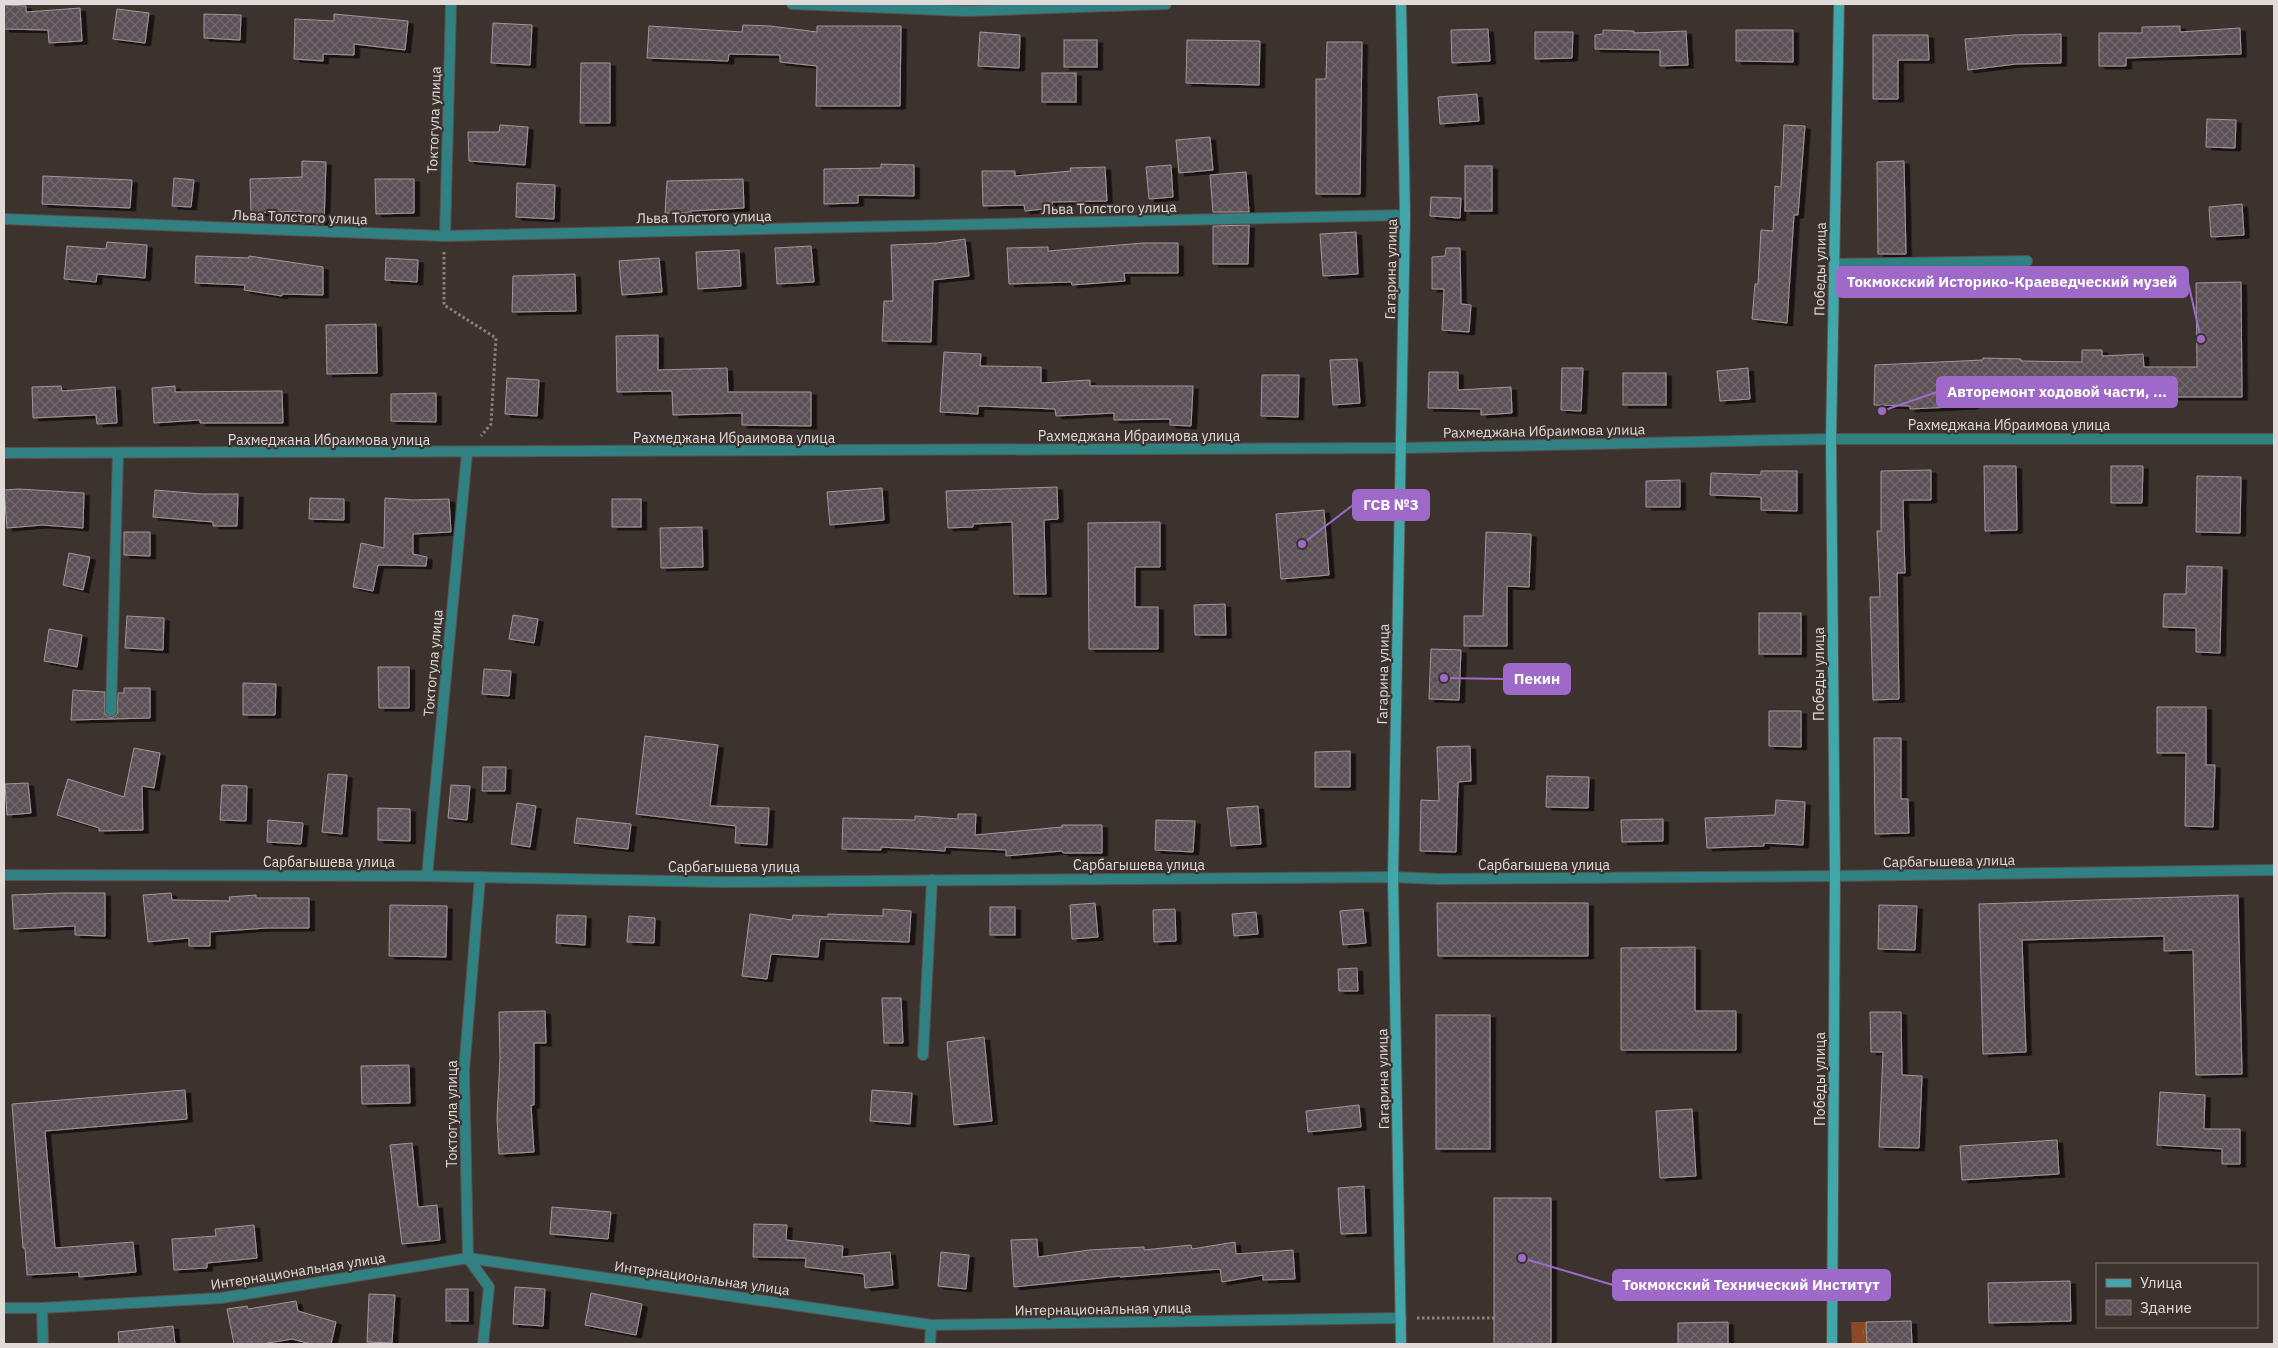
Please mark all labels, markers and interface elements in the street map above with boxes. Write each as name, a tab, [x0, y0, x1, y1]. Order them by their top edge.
street label: Токтогула улица	[423, 66, 445, 174]
street label: Льва Толстого улица	[1041, 198, 1177, 218]
street label: Льва Толстого улица	[232, 206, 368, 228]
street label: Льва Толстого улица	[636, 207, 772, 227]
street label: Гагарина улица	[1381, 218, 1401, 320]
street label: Победы улица	[1810, 221, 1830, 316]
callout: Токмокский Историко-Краеведческий музей	[1837, 267, 2188, 297]
text: Токмокский Историко-Краеведческий музей	[1847, 272, 2177, 291]
callout: Авторемонт ходовой части, ...	[1937, 377, 2177, 407]
text: Авторемонт ходовой части, ...	[1947, 382, 2167, 401]
street label: Рахмеджана Ибраимова улица	[1908, 416, 2111, 434]
street label: Рахмеджана Ибраимова улица	[1443, 420, 1646, 442]
street label: Рахмеджана Ибраимова улица	[1038, 427, 1241, 445]
street label: Рахмеджана Ибраимова улица	[633, 429, 836, 447]
street label: Рахмеджана Ибраимова улица	[228, 431, 431, 449]
callout: ГСВ №3	[1353, 490, 1429, 520]
text: ГСВ №3	[1363, 495, 1419, 514]
street label: Токтогула улица	[419, 608, 447, 717]
street label: Гагарина улица	[1373, 623, 1393, 725]
street label: Победы улица	[1810, 627, 1828, 721]
callout: Пекин	[1504, 664, 1570, 694]
text: Пекин	[1514, 669, 1560, 688]
street label: Сарбагышева улица	[1883, 851, 2016, 871]
street label: Сарбагышева улица	[263, 853, 396, 871]
street label: Сарбагышева улица	[1073, 856, 1206, 874]
street label: Сарбагышева улица	[1478, 856, 1611, 874]
street label: Сарбагышева улица	[668, 858, 801, 876]
street label: Гагарина улица	[1373, 1028, 1393, 1130]
street label: Победы улица	[1811, 1032, 1829, 1126]
street label: Токтогула улица	[443, 1060, 461, 1168]
street label: Интернациональная улица	[209, 1248, 387, 1294]
street label: Интернациональная улица	[613, 1257, 791, 1299]
legend	[2096, 1263, 2258, 1328]
callout: Токмокский Технический Институт	[1613, 1270, 1890, 1300]
text: Улица	[2140, 1273, 2182, 1292]
text: Токмокский Технический Институт	[1622, 1275, 1880, 1294]
street label: Интернациональная улица	[1014, 1298, 1192, 1320]
text: Здание	[2140, 1298, 2192, 1317]

